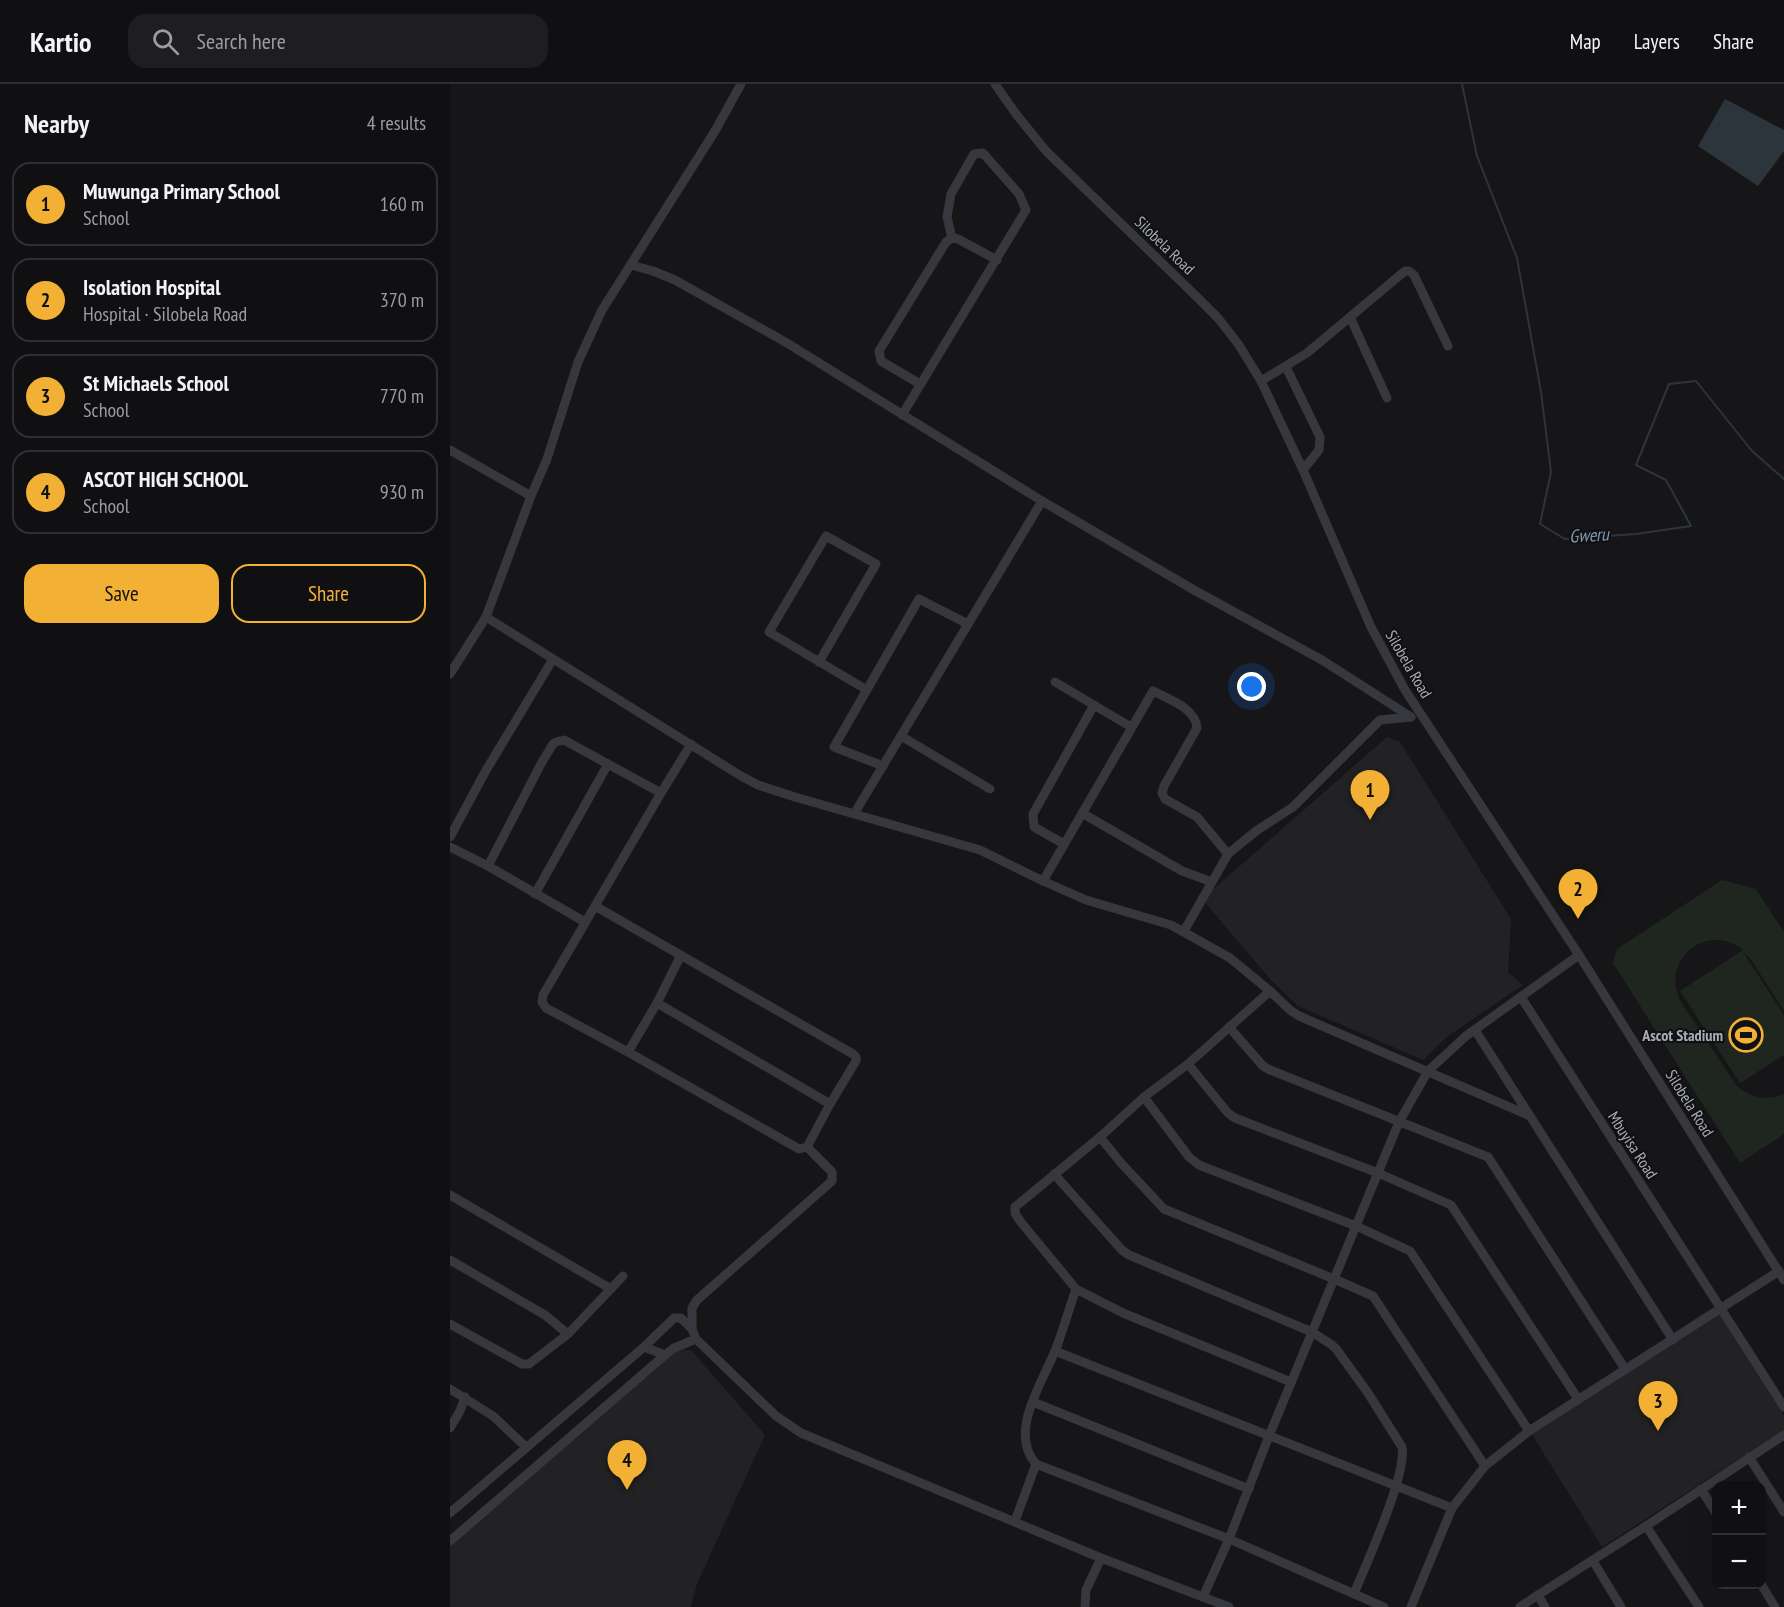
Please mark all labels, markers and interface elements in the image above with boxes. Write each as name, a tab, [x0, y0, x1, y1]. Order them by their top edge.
search box	[128, 14, 548, 68]
text: Kartio	[30, 23, 92, 60]
icon: search	[149, 25, 182, 58]
text: Search here	[197, 27, 286, 55]
text: Map	[1570, 28, 1601, 55]
text: Layers	[1634, 28, 1680, 55]
text: Share	[1713, 28, 1754, 55]
text: Nearby	[24, 107, 89, 140]
text: 4 results	[367, 110, 426, 136]
text: Muwunga Primary School	[83, 177, 280, 205]
text: 1	[41, 191, 50, 217]
text: 160 m	[380, 191, 424, 217]
text: School	[83, 205, 129, 231]
street label: Silobela Road	[1131, 212, 1199, 278]
text: Isolation Hospital	[83, 273, 221, 301]
text: 2	[41, 287, 50, 313]
text: 370 m	[380, 287, 424, 313]
text: Hospital · Silobela Road	[83, 301, 247, 327]
text: St Michaels School	[83, 369, 229, 397]
text: 3	[41, 383, 50, 409]
text: 770 m	[380, 383, 424, 409]
text: School	[83, 397, 129, 423]
text: ASCOT HIGH SCHOOL	[83, 465, 248, 493]
text: 4	[41, 479, 50, 505]
text: 930 m	[380, 479, 424, 505]
text: School	[83, 493, 129, 519]
water label: Gweru	[1569, 522, 1611, 548]
button: Save	[24, 564, 219, 623]
button: Share	[231, 564, 426, 623]
street label: Silobela Road	[1382, 626, 1437, 702]
your location	[1237, 672, 1266, 701]
pin: 1	[1350, 770, 1390, 820]
pin: 2	[1558, 870, 1598, 919]
sports icon: Ascot Stadium	[1728, 1017, 1764, 1053]
place label: Ascot Stadium	[1641, 1025, 1723, 1045]
street label: Silobela Road	[1662, 1066, 1718, 1140]
street label: Mbuyisa Road	[1604, 1108, 1662, 1182]
pin: 3	[1638, 1382, 1678, 1431]
pin: 4	[608, 1440, 646, 1490]
map controls	[1712, 1481, 1766, 1589]
button: +	[1712, 1481, 1766, 1535]
button: −	[1712, 1535, 1766, 1589]

